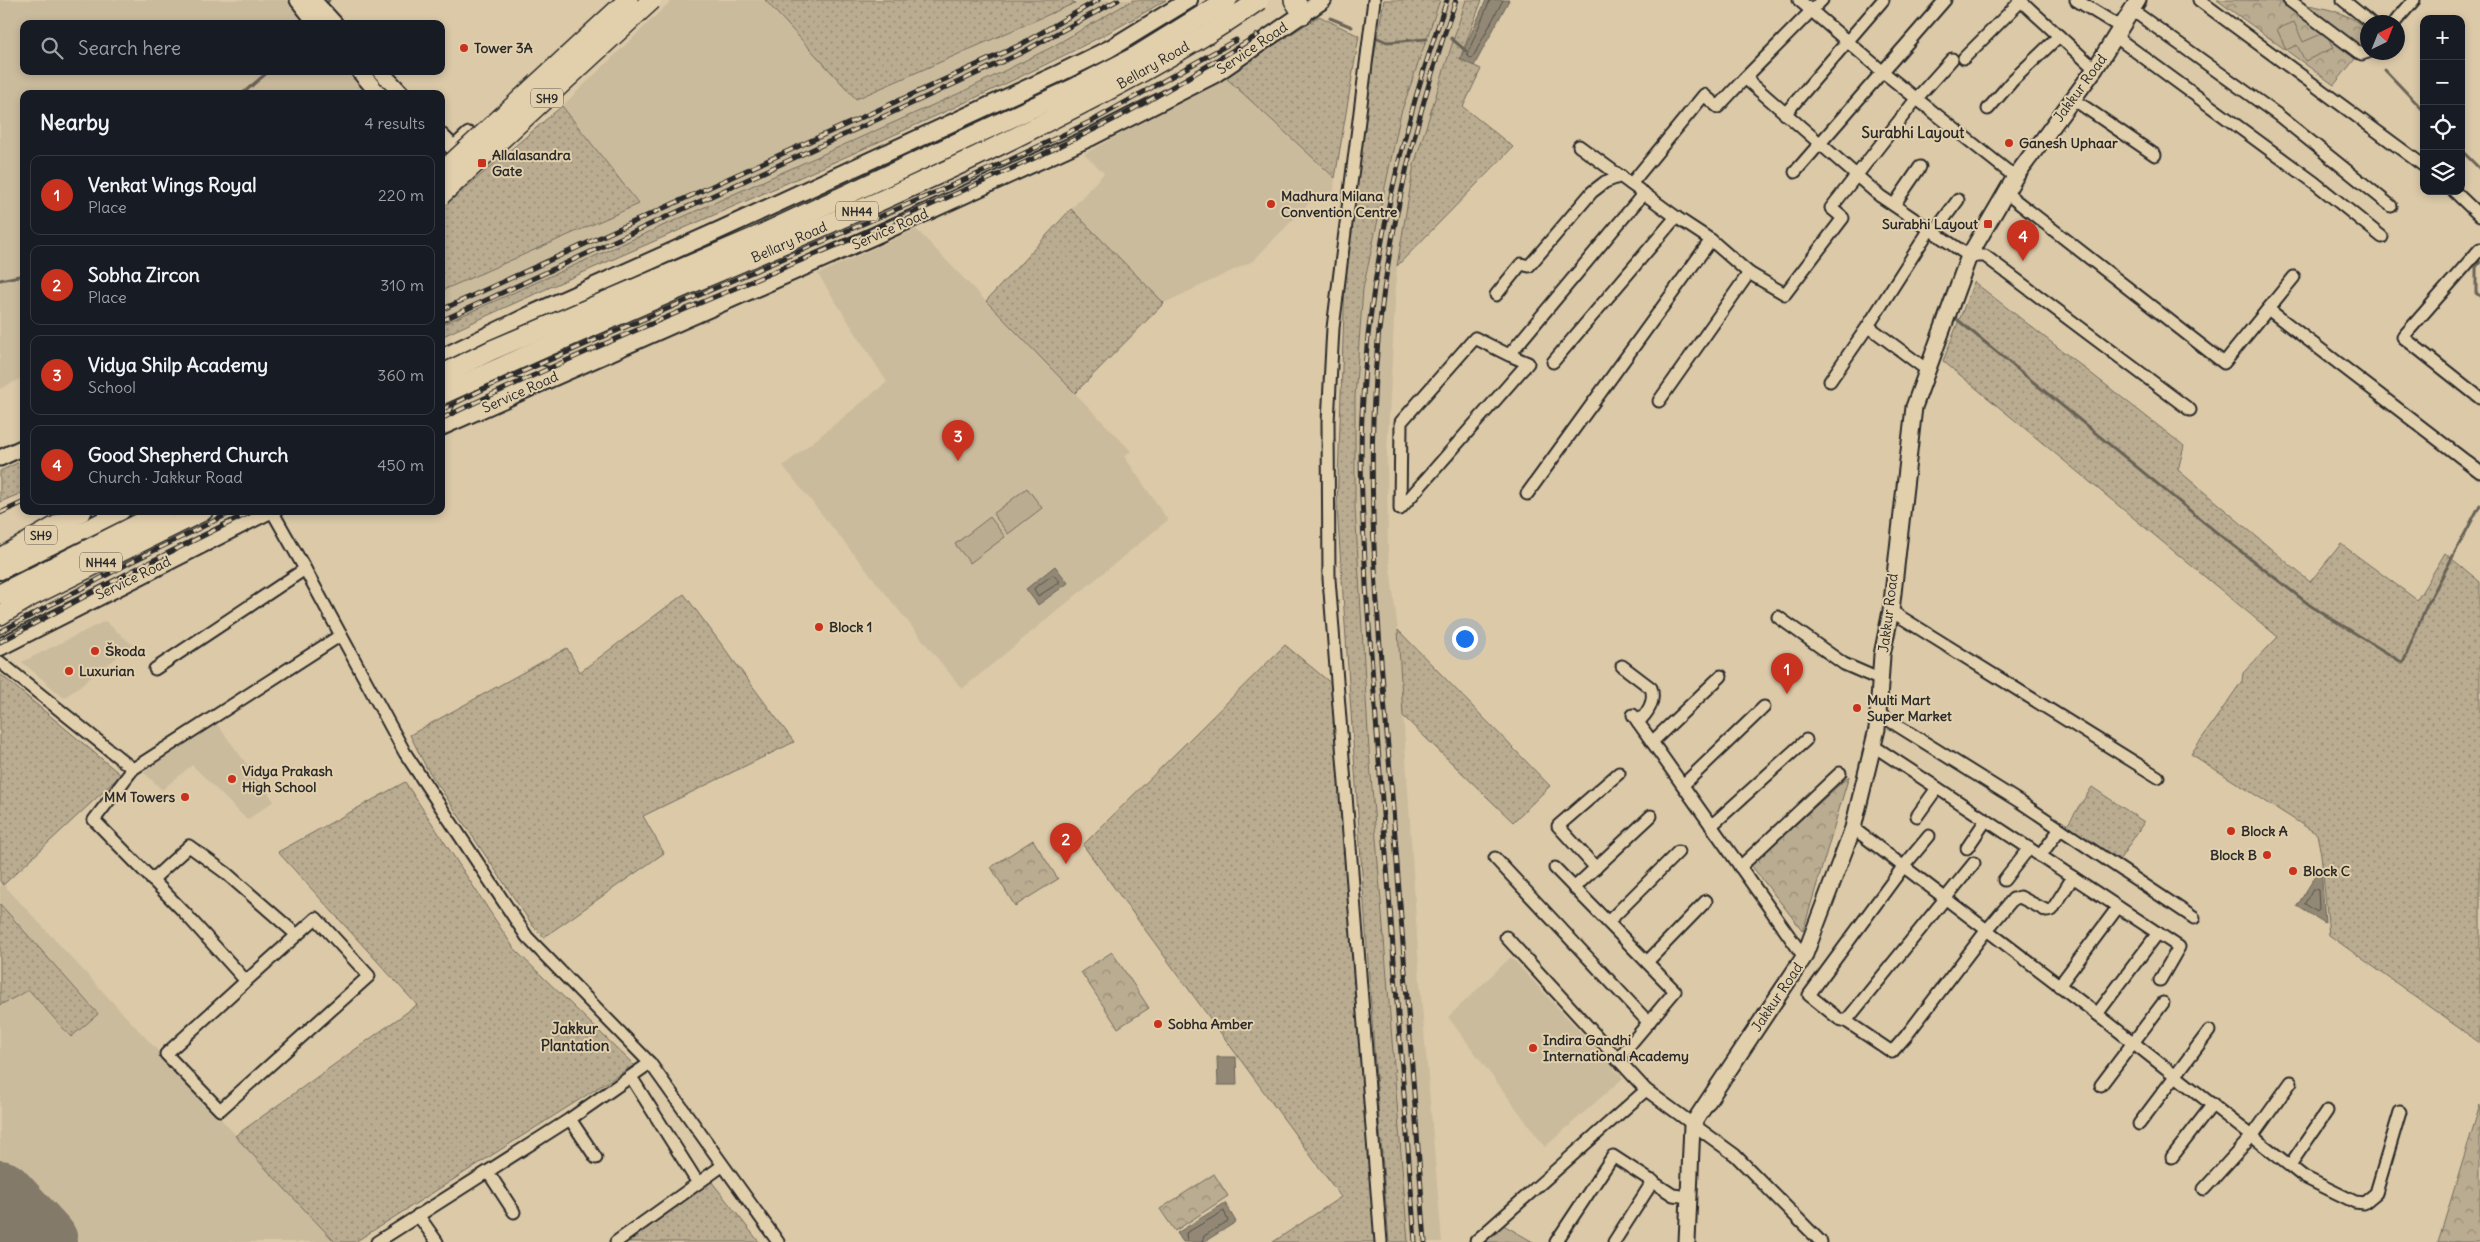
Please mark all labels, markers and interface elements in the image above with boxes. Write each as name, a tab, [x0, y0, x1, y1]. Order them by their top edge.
north arrow	[2360, 15, 2405, 60]
map controls	[2420, 15, 2465, 195]
button: +	[2420, 15, 2465, 60]
street label: Service Road	[1213, 18, 1291, 78]
search box	[20, 20, 445, 75]
icon: search	[38, 34, 66, 62]
text: Search here	[78, 36, 181, 60]
street label: Bellary Road	[1114, 37, 1192, 93]
place label: Tower 3A	[474, 39, 533, 57]
marker: Tower 3A	[458, 42, 470, 54]
street label: Jakkur Road	[2049, 51, 2111, 125]
button: −	[2420, 60, 2465, 105]
road number: SH9	[531, 89, 563, 108]
button: locate	[2420, 105, 2465, 150]
text: Nearby	[40, 109, 110, 136]
text: 4 results	[364, 113, 425, 133]
district label: Surabhi Layout	[1862, 123, 1965, 143]
place label: Ganesh Uphaar	[2019, 134, 2118, 152]
marker: Ganesh Uphaar	[2003, 137, 2015, 149]
place label: Allalasandra Gate	[492, 146, 571, 180]
button: layers	[2420, 150, 2465, 195]
marker: Allalasandra Gate	[476, 157, 488, 169]
text: Venkat Wings Royal	[88, 173, 257, 197]
text: 1	[54, 185, 60, 205]
text: 220 m	[378, 185, 424, 205]
place label: Madhura Milana Convention Centre	[1281, 187, 1398, 221]
text: Place	[88, 197, 127, 217]
marker: Madhura Milana Convention Centre	[1265, 198, 1277, 210]
road number: NH44	[836, 202, 878, 220]
street label: Service Road	[849, 204, 931, 254]
place label: Surabhi Layout	[1882, 215, 1978, 233]
street label: Bellary Road	[748, 217, 830, 267]
marker: Surabhi Layout	[1982, 218, 1994, 230]
pin: 4	[2007, 220, 2039, 261]
text: Sobha Zircon	[88, 263, 200, 287]
text: 2	[53, 275, 61, 295]
text: 310 m	[380, 275, 424, 295]
text: Place	[88, 287, 127, 307]
text: Vidya Shilp Academy	[88, 353, 268, 377]
text: 3	[52, 365, 62, 385]
text: 360 m	[377, 365, 424, 385]
street label: Service Road	[479, 367, 561, 417]
text: School	[88, 377, 136, 397]
pin: 3	[942, 420, 974, 461]
text: Good Shepherd Church	[88, 443, 289, 467]
text: 4	[52, 455, 62, 475]
text: 450 m	[377, 455, 424, 475]
text: Church · Jakkur Road	[88, 467, 243, 487]
road number: SH9	[25, 526, 57, 544]
road number: NH44	[80, 552, 122, 572]
street label: Service Road	[92, 552, 174, 604]
street label: Jakkur Road	[1874, 572, 1902, 654]
place label: Block 1	[829, 618, 872, 636]
marker: Block 1	[813, 621, 825, 633]
your location	[1452, 626, 1478, 652]
place label: Škoda	[105, 642, 145, 660]
marker: Škoda	[89, 645, 101, 657]
pin: 1	[1771, 653, 1803, 694]
place label: Luxurian	[79, 662, 135, 680]
marker: Luxurian	[63, 665, 75, 677]
place label: Multi Mart Super Market	[1867, 691, 1952, 725]
marker: Multi Mart Super Market	[1851, 702, 1863, 714]
place label: Vidya Prakash High School	[242, 762, 333, 796]
marker: Vidya Prakash High School	[226, 773, 238, 785]
place label: MM Towers	[104, 788, 176, 806]
marker: MM Towers	[179, 791, 191, 803]
place label: Block A	[2241, 822, 2288, 840]
pin: 2	[1050, 823, 1082, 864]
marker: Block A	[2225, 825, 2237, 837]
place label: Block B	[2210, 846, 2257, 864]
marker: Block B	[2261, 849, 2273, 861]
place label: Block C	[2303, 862, 2350, 880]
marker: Block C	[2287, 865, 2299, 877]
street label: Jakkur Road	[1747, 959, 1807, 1035]
place label: Sobha Amber	[1168, 1015, 1253, 1033]
marker: Sobha Amber	[1152, 1018, 1164, 1030]
district label: Jakkur Plantation	[541, 1019, 610, 1055]
place label: Indira Gandhi International Academy	[1543, 1031, 1689, 1065]
marker: Indira Gandhi International Academy	[1527, 1042, 1539, 1054]

